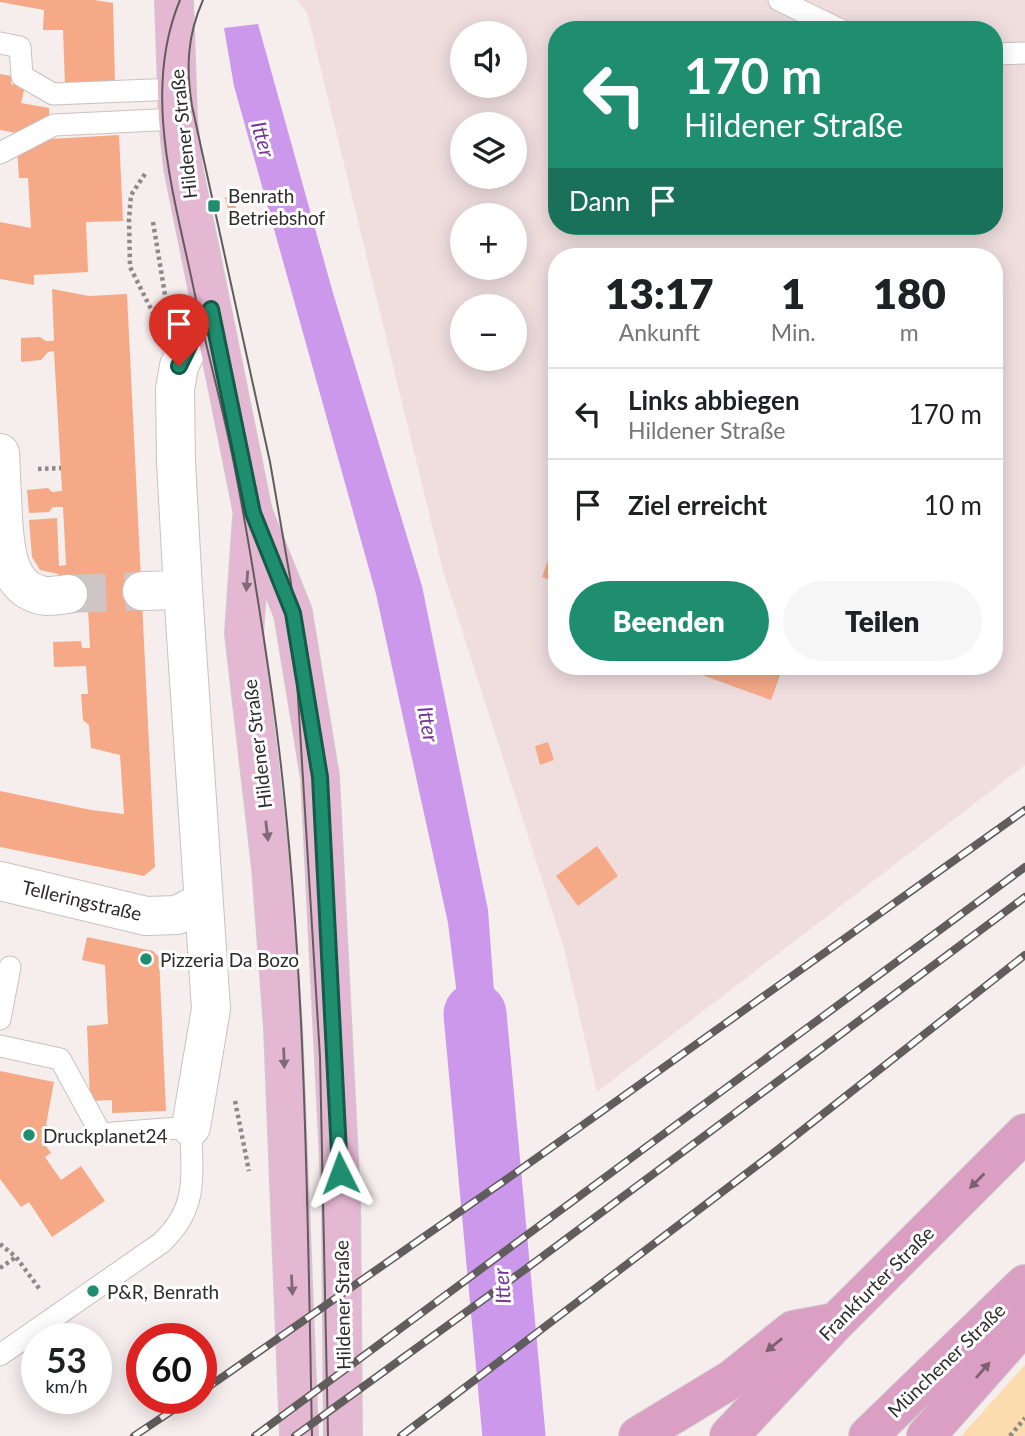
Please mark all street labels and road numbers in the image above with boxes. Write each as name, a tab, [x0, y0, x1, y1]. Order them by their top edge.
street label: Hildener Straße	[165, 68, 201, 200]
street label: Hildener Straße	[238, 678, 276, 810]
street label: Telleringstraße	[20, 875, 144, 925]
street label: Frankfurter Straße	[814, 1221, 938, 1345]
street label: Hildener Straße	[329, 1240, 355, 1370]
street label: Münchener Straße	[882, 1298, 1010, 1422]

